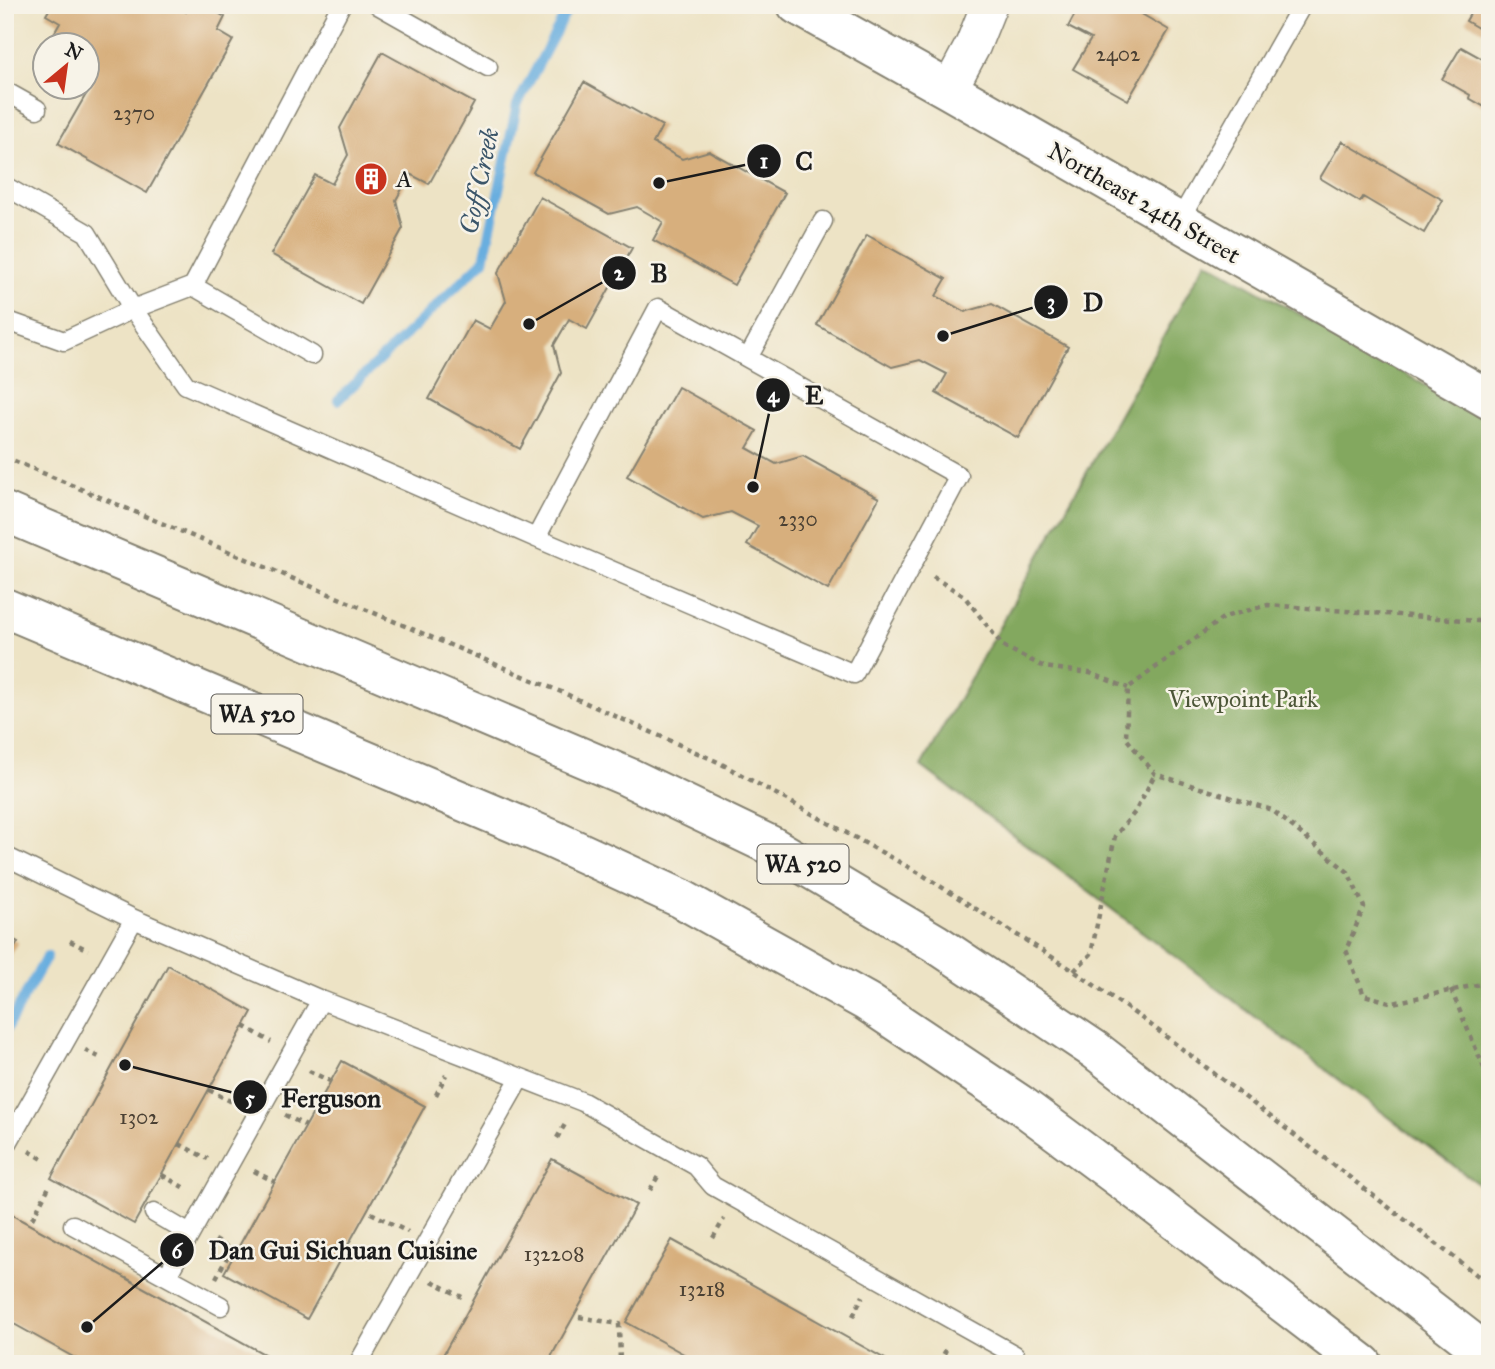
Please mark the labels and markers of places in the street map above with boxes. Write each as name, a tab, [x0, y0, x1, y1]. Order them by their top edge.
callout: C	[747, 137, 827, 184]
building icon: A	[352, 160, 390, 198]
place label: A	[395, 164, 412, 194]
callout: B	[601, 249, 681, 296]
callout: D	[1034, 278, 1117, 325]
callout: E	[755, 371, 837, 418]
callout: Ferguson	[232, 1074, 395, 1121]
callout: Dan Gui Sichuan Cuisine	[160, 1227, 492, 1274]

